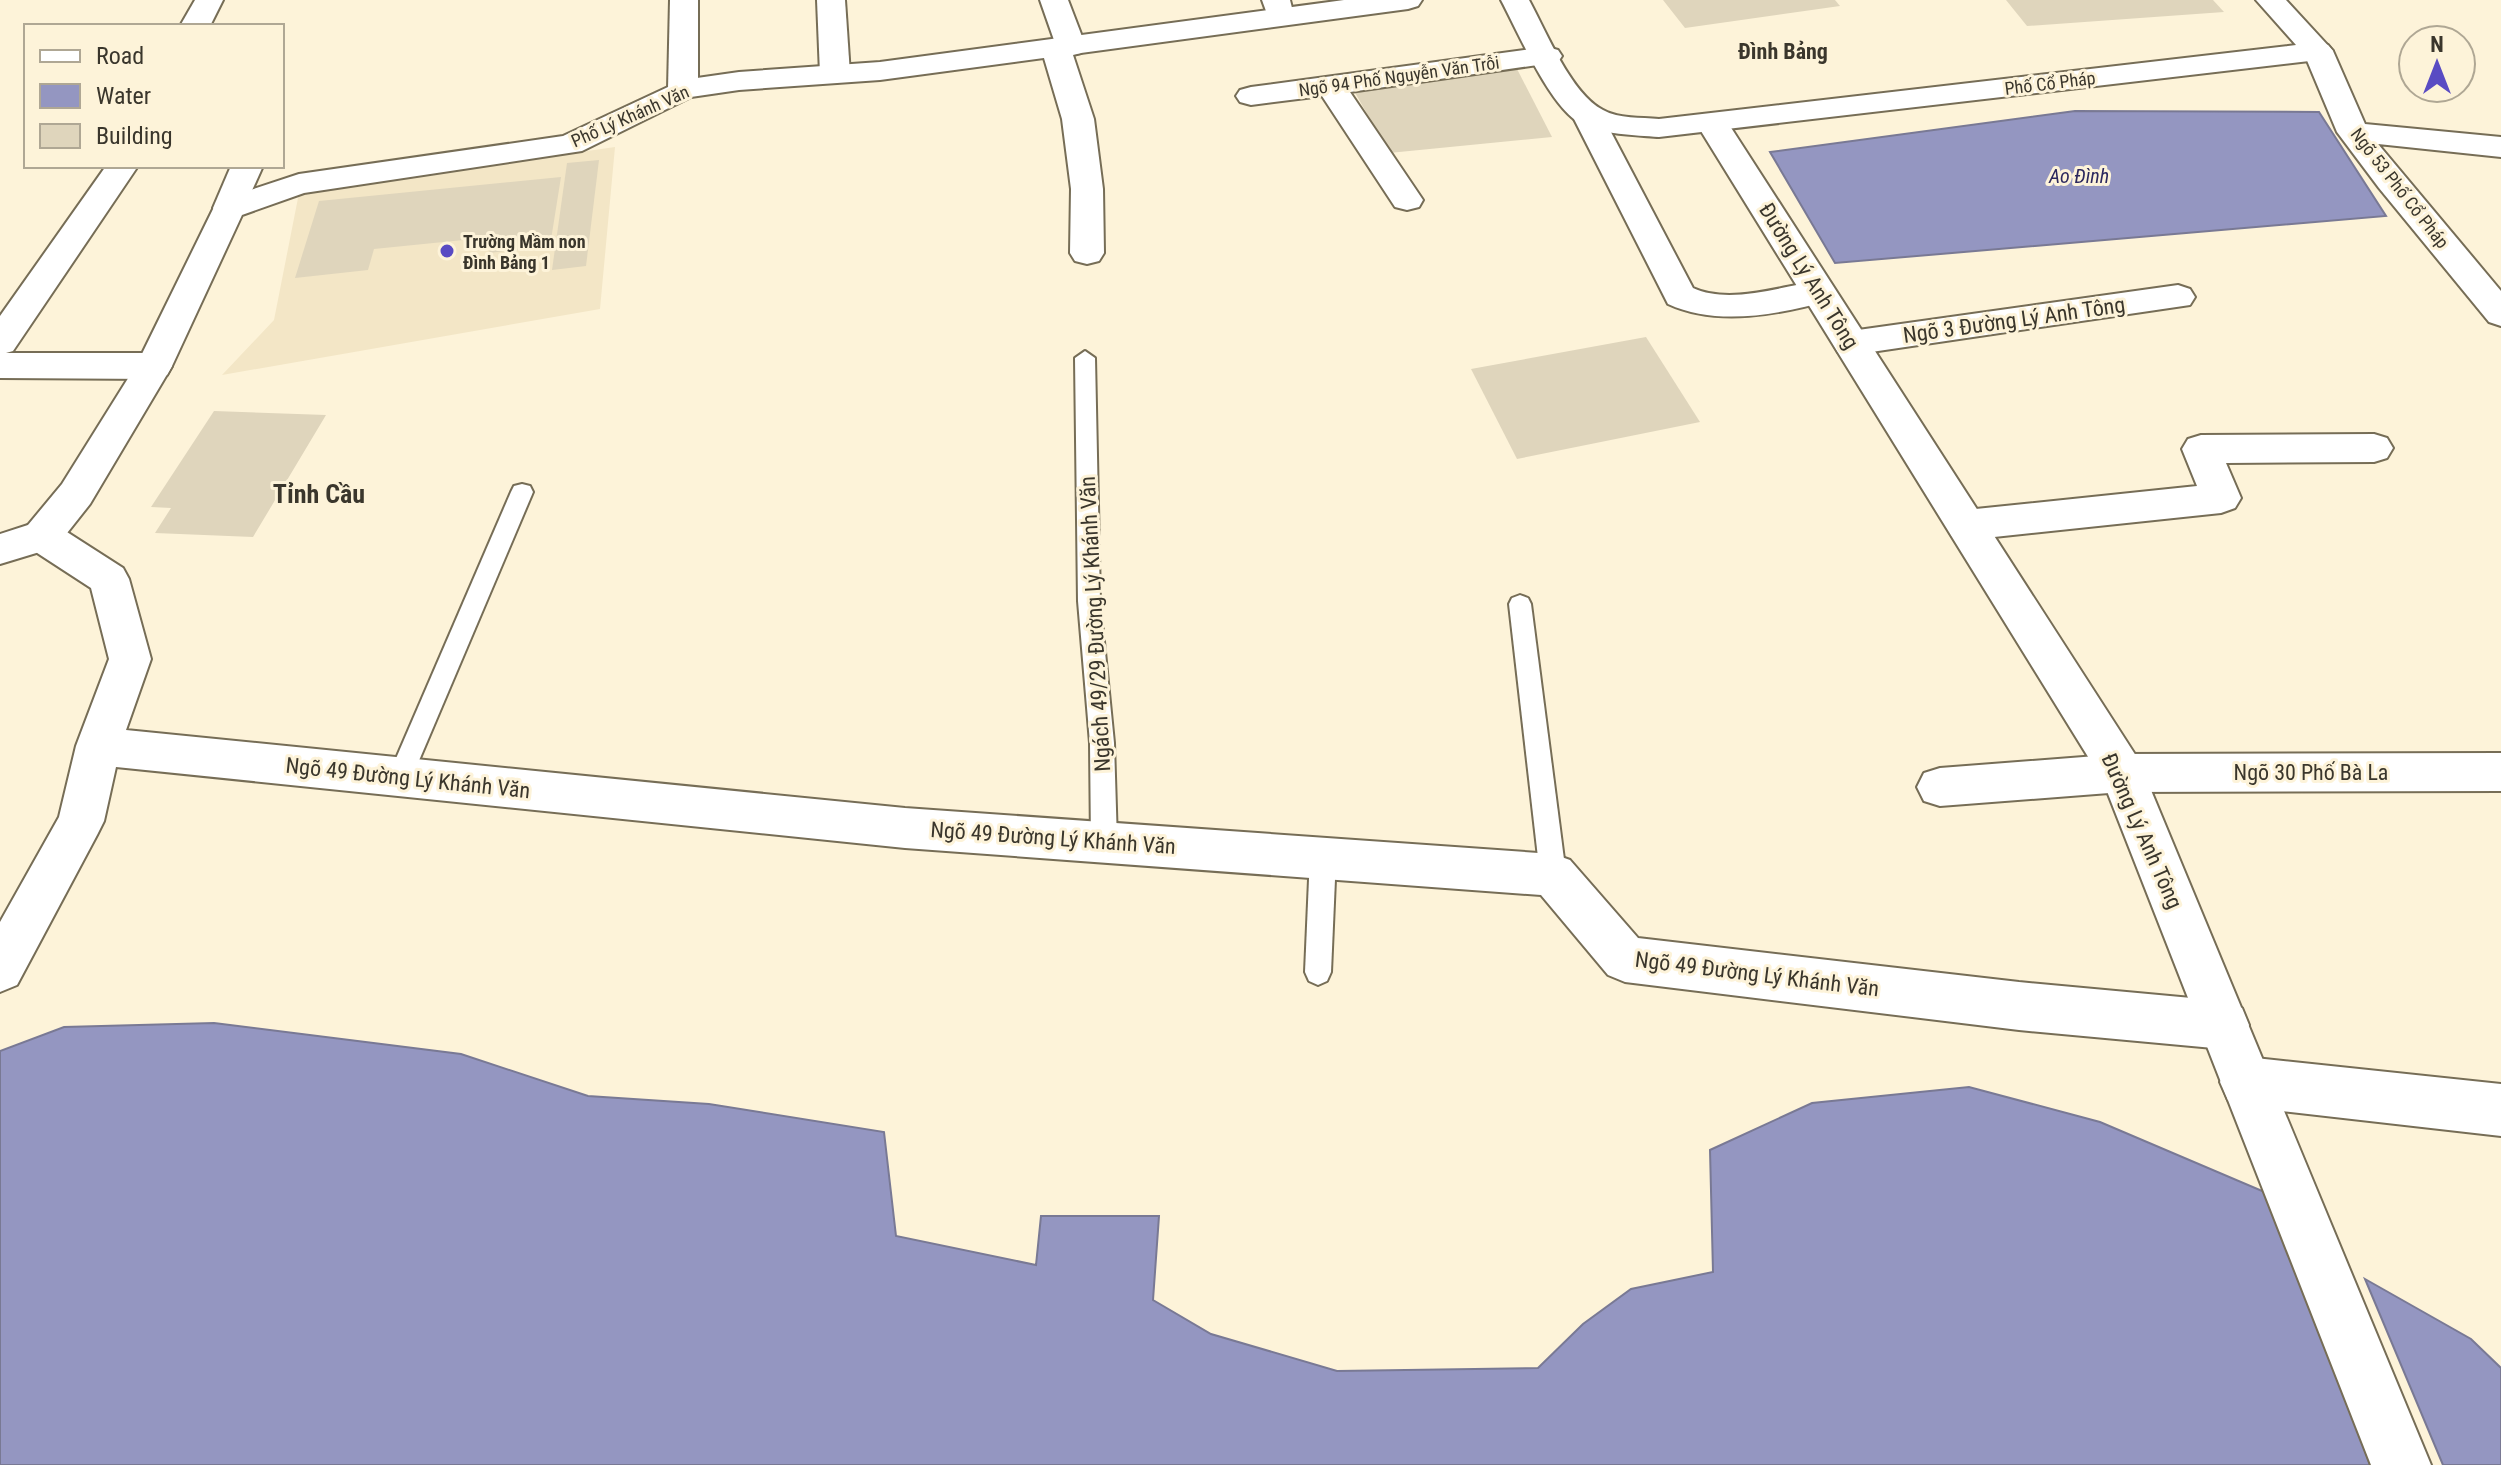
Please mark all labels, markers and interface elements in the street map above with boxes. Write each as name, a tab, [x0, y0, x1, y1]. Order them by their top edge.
legend	[24, 24, 284, 168]
north arrow	[2397, 24, 2477, 104]
text: N	[2430, 32, 2444, 57]
district label: Đình Bảng	[1738, 39, 1828, 64]
text: Road	[96, 42, 144, 70]
street label: Ngõ 94 Phố Nguyễn Văn Trỗi	[1297, 52, 1501, 100]
street label: Phố Cổ Pháp	[2003, 67, 2097, 99]
street label: Phố Lý Khánh Văn	[568, 81, 692, 151]
text: Water	[96, 82, 151, 110]
text: Building	[96, 122, 173, 150]
street label: Ngõ 53 Phố Cổ Pháp	[2347, 124, 2453, 252]
water label: Ao Đình	[2048, 164, 2109, 188]
street label: Đường Lý Anh Tông	[1754, 198, 1864, 354]
place label: Trường Mầm non Đình Bảng 1	[463, 231, 586, 273]
marker: Trường Mầm non Đình Bảng 1	[438, 242, 456, 260]
street label: Ngõ 3 Đường Lý Anh Tông	[1901, 292, 2127, 348]
street label: Ngách 49/29 Đường Lý Khánh Văn	[1075, 476, 1115, 772]
district label: Tỉnh Cầu	[273, 479, 365, 509]
street label: Đường Lý Anh Tông	[2097, 749, 2187, 913]
street label: Ngõ 49 Đường Lý Khánh Văn	[285, 753, 531, 803]
street label: Ngõ 30 Phố Bà La	[2234, 760, 2388, 785]
street label: Ngõ 49 Đường Lý Khánh Văn	[930, 817, 1176, 859]
street label: Ngõ 49 Đường Lý Khánh Văn	[1634, 947, 1880, 1001]

